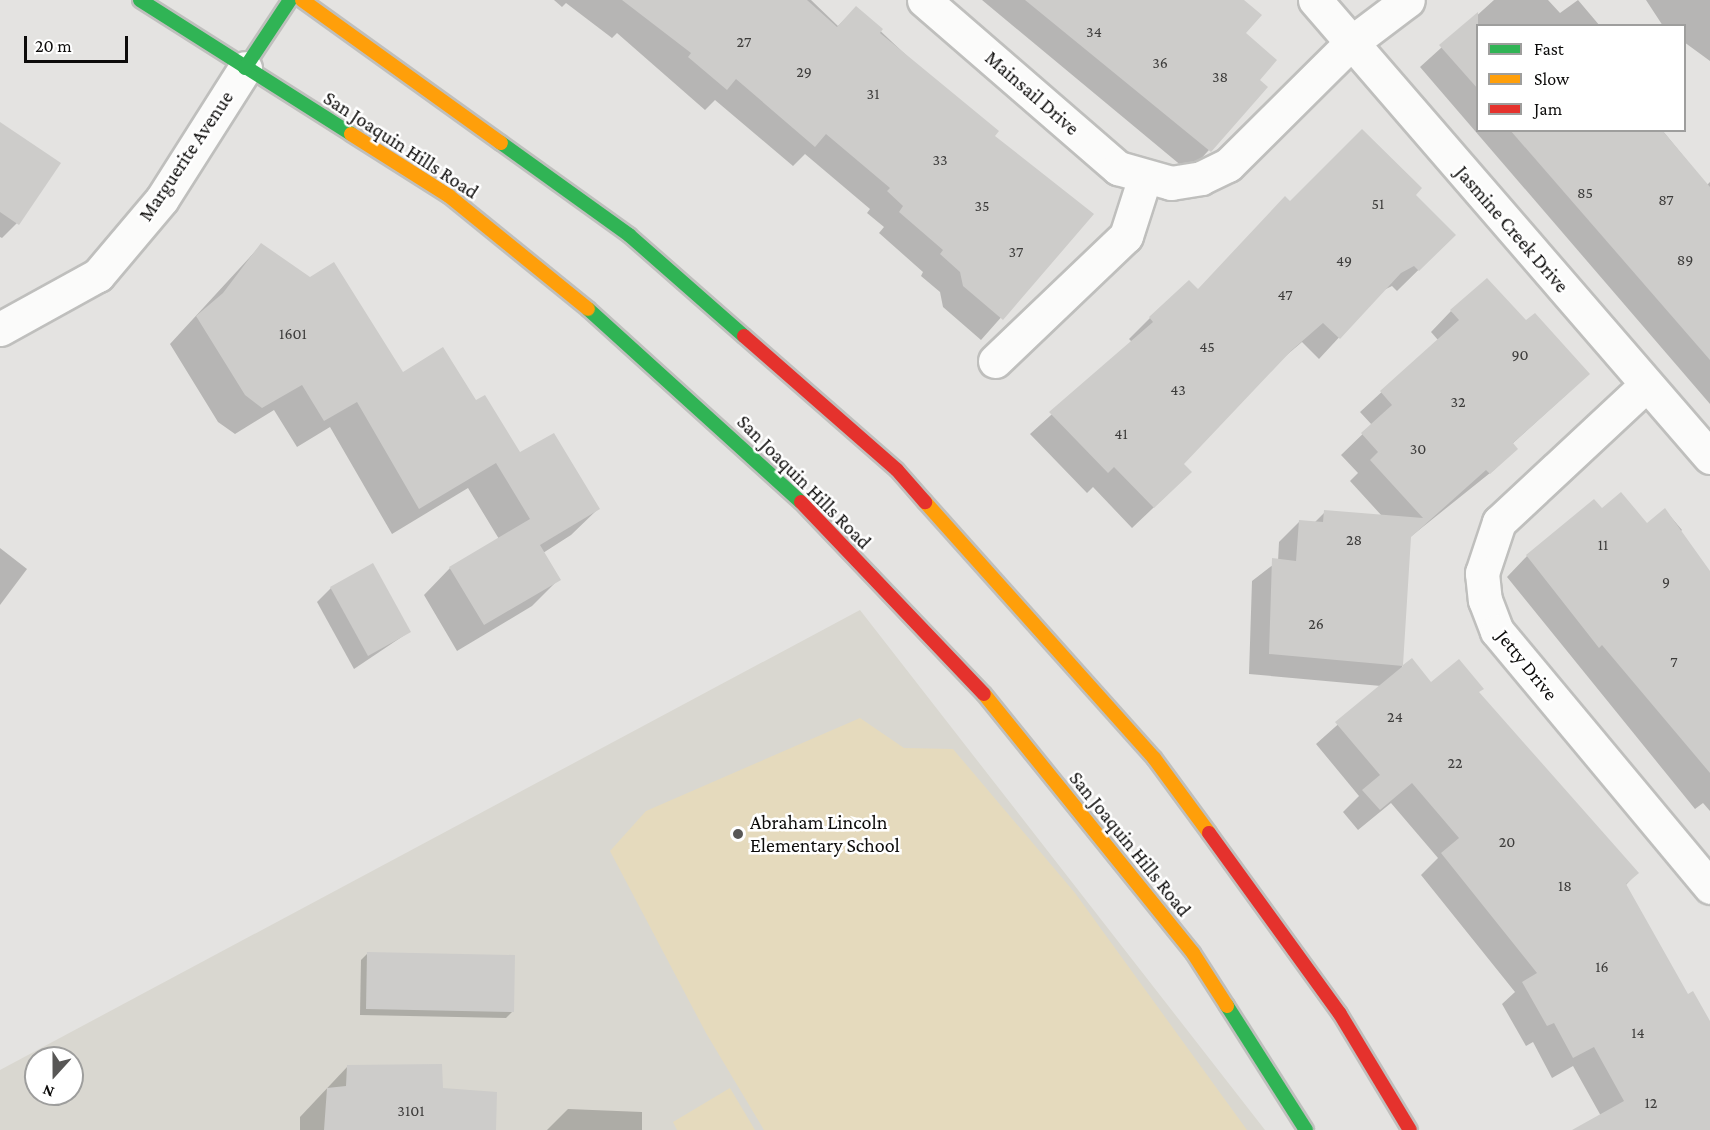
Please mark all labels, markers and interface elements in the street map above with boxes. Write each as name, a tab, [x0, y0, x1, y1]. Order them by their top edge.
house number: 34	[1086, 22, 1102, 42]
scale bar	[27, 24, 130, 62]
legend	[1476, 24, 1686, 132]
house number: 27	[737, 32, 751, 52]
text: 20 m	[35, 36, 72, 56]
text: Fast	[1534, 39, 1564, 59]
street label: Mainsail Drive	[980, 46, 1084, 140]
house number: 36	[1152, 53, 1168, 73]
house number: 29	[796, 62, 812, 82]
house number: 38	[1212, 67, 1228, 87]
text: Slow	[1534, 69, 1569, 89]
house number: 31	[867, 84, 879, 104]
street label: Marguerite Avenue	[134, 86, 238, 226]
street label: San Joaquin Hills Road	[319, 86, 483, 204]
text: Jam	[1534, 99, 1562, 119]
house number: 33	[932, 150, 948, 170]
street label: Jasmine Creek Drive	[1450, 161, 1574, 297]
house number: 85	[1577, 183, 1593, 203]
house number: 87	[1658, 190, 1674, 210]
house number: 51	[1372, 194, 1384, 214]
house number: 35	[974, 196, 990, 216]
house number: 37	[1009, 242, 1023, 262]
house number: 89	[1677, 250, 1693, 270]
house number: 49	[1336, 251, 1352, 271]
house number: 47	[1277, 285, 1293, 305]
house number: 1601	[279, 324, 307, 344]
house number: 45	[1199, 337, 1215, 357]
house number: 90	[1511, 345, 1529, 365]
house number: 43	[1170, 380, 1186, 400]
house number: 32	[1450, 392, 1466, 412]
street label: San Joaquin Hills Road	[732, 410, 876, 554]
house number: 41	[1114, 424, 1128, 444]
house number: 30	[1410, 439, 1426, 459]
house number: 28	[1346, 530, 1362, 550]
house number: 11	[1598, 535, 1608, 555]
house number: 9	[1662, 572, 1670, 592]
house number: 26	[1308, 614, 1324, 634]
street label: Jetty Drive	[1491, 625, 1563, 705]
house number: 7	[1670, 652, 1678, 672]
house number: 24	[1387, 707, 1403, 727]
house number: 22	[1447, 753, 1463, 773]
street label: San Joaquin Hills Road	[1064, 767, 1196, 921]
place label: Abraham Lincoln Elementary School	[750, 810, 900, 857]
marker: Abraham Lincoln Elementary School	[731, 827, 745, 841]
house number: 20	[1499, 832, 1515, 852]
house number: 18	[1558, 876, 1572, 896]
house number: 16	[1595, 957, 1609, 977]
house number: 14	[1631, 1023, 1645, 1043]
north arrow	[24, 1046, 84, 1106]
text: N	[40, 1082, 56, 1101]
house number: 12	[1645, 1093, 1657, 1113]
house number: 3101	[397, 1101, 425, 1121]

